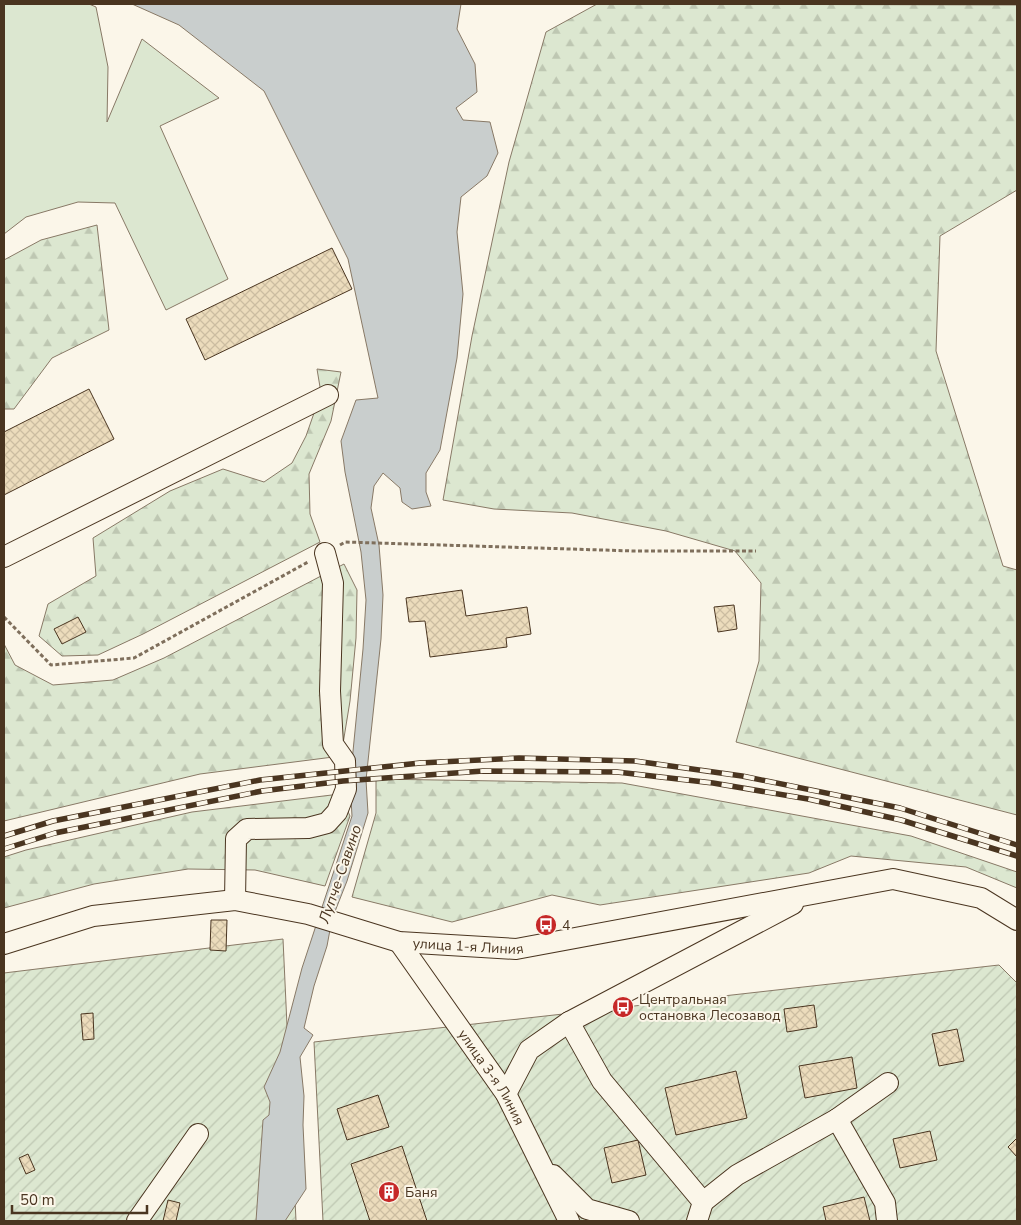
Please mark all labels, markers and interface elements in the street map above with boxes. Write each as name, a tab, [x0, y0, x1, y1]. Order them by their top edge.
water label: Лупче-Савино	[313, 822, 366, 927]
bus stop icon: 4	[534, 913, 558, 937]
place label: 4	[562, 916, 570, 935]
street label: улица 1-я Линия	[412, 934, 525, 959]
place label: Центральная остановка Лесозавод	[639, 990, 781, 1025]
bus stop icon: Центральная остановка Лесозавод	[611, 995, 635, 1019]
street label: улица 3-я Линия	[453, 1026, 529, 1128]
building icon: Баня	[377, 1180, 401, 1204]
scale bar	[12, 1182, 148, 1214]
place label: Баня	[405, 1183, 438, 1202]
text: 50 m	[20, 1190, 55, 1210]

